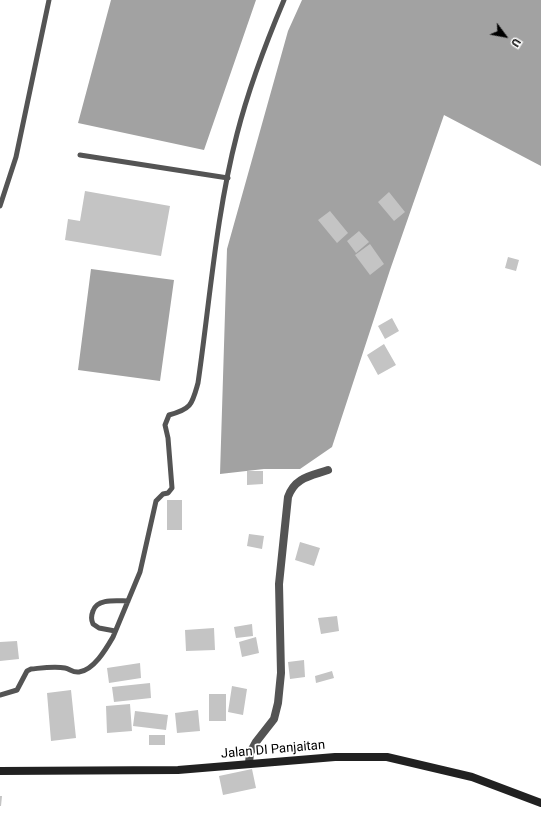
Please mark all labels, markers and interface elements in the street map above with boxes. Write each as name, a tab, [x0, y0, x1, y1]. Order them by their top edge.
north arrow	[485, 16, 525, 56]
text: U	[508, 36, 523, 49]
street label: Jalan DI Panjaitan	[220, 738, 326, 762]

